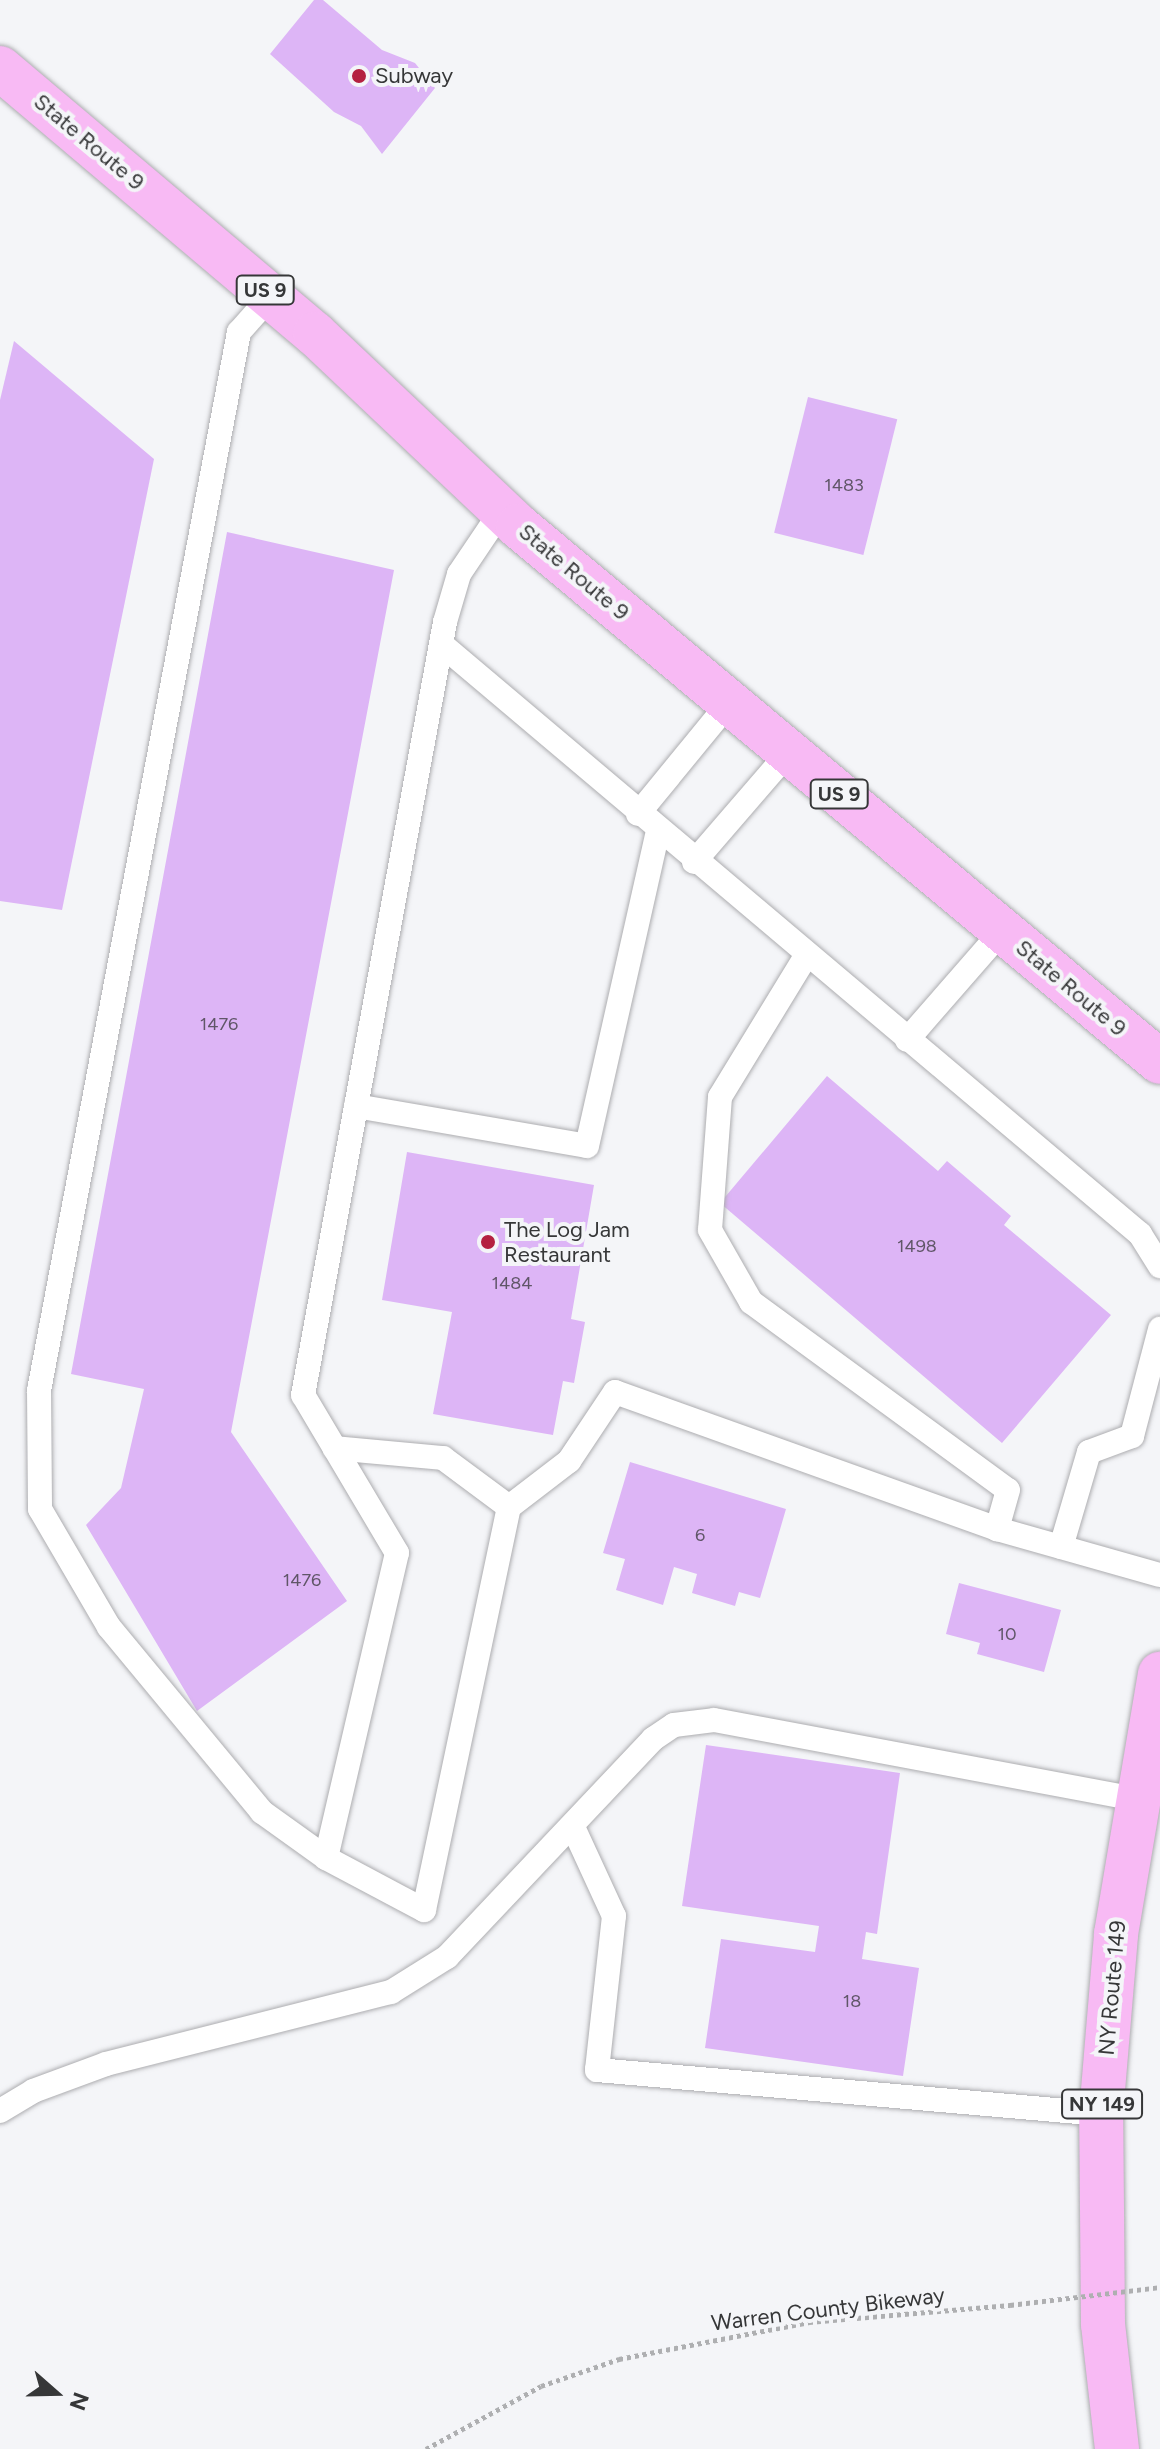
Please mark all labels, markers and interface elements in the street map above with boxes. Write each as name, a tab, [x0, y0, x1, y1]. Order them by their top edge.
place label: Subway	[375, 63, 453, 89]
marker: Subway	[350, 67, 368, 85]
street label: State Route 9	[29, 88, 149, 196]
road number: US 9	[235, 274, 295, 306]
house number: 1483	[824, 474, 864, 496]
street label: State Route 9	[514, 518, 634, 626]
road number: US 9	[809, 778, 869, 810]
street label: State Route 9	[1011, 934, 1131, 1042]
house number: 1476	[200, 1013, 238, 1035]
place label: The Log Jam Restaurant	[504, 1216, 630, 1268]
marker: The Log Jam Restaurant	[479, 1233, 497, 1251]
house number: 1498	[897, 1235, 937, 1257]
house number: 1484	[492, 1272, 532, 1294]
house number: 6	[695, 1524, 705, 1546]
house number: 1476	[283, 1569, 321, 1591]
house number: 10	[998, 1623, 1016, 1645]
street label: NY Route 149	[1093, 1919, 1131, 2057]
house number: 18	[843, 1990, 861, 2012]
road number: NY 149	[1060, 2088, 1144, 2120]
street label: Warren County Bikeway	[710, 2282, 946, 2336]
north arrow	[16, 2353, 96, 2433]
text: N	[63, 2389, 95, 2414]

